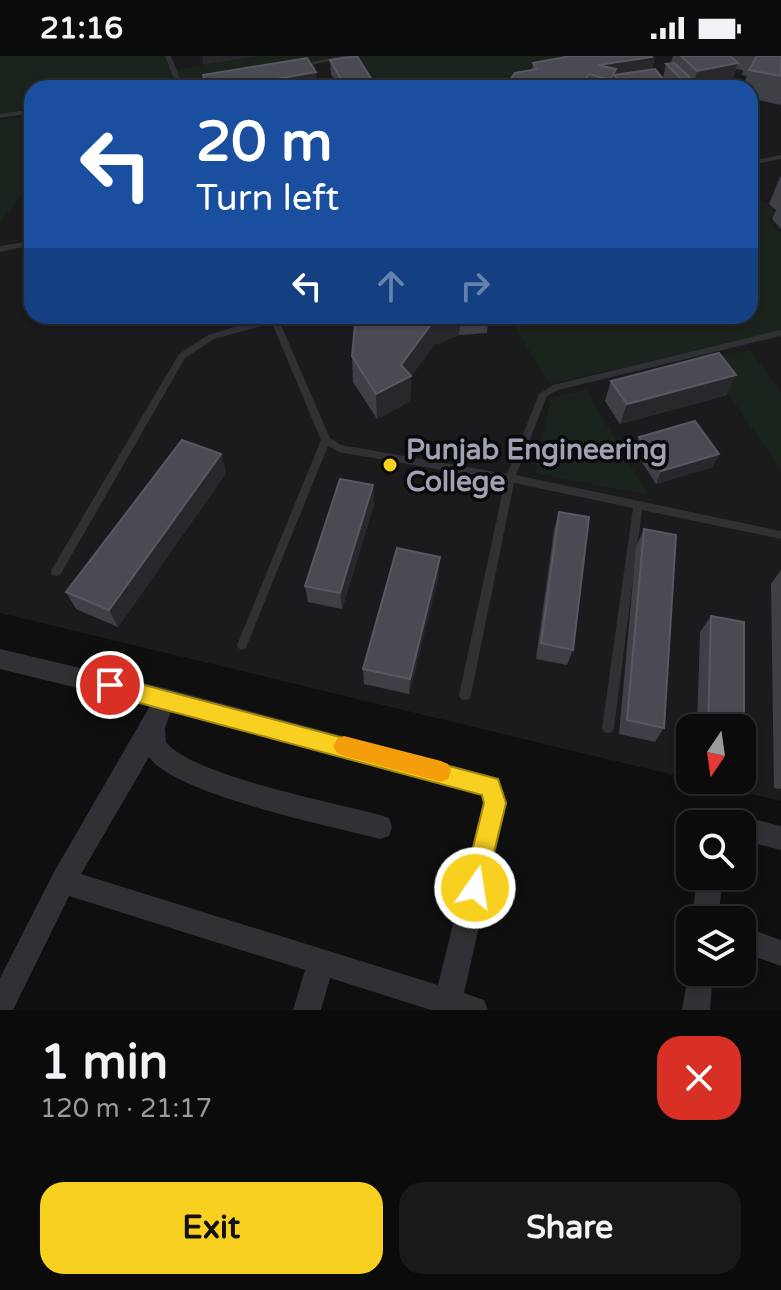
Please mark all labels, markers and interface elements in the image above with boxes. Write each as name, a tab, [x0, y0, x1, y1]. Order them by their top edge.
text: 21:16	[40, 10, 123, 47]
text: 20 m	[196, 109, 332, 176]
icon: left	[64, 112, 168, 216]
text: Turn left	[196, 177, 339, 220]
icon: left	[285, 264, 329, 308]
icon: ahead	[369, 264, 413, 308]
icon: right	[453, 264, 497, 308]
place label: Punjab Engineering College	[406, 433, 667, 499]
marker: Punjab Engineering College	[381, 456, 399, 474]
pin	[76, 651, 144, 719]
icon: arrive	[88, 663, 132, 707]
north arrow	[676, 714, 756, 794]
map controls	[676, 714, 756, 986]
button: search	[676, 810, 756, 890]
position arrow	[433, 846, 517, 930]
button: layers	[676, 906, 756, 986]
text: 1 min	[40, 1034, 168, 1092]
button: close	[657, 1036, 741, 1120]
text: 120 m · 21:17	[40, 1093, 212, 1124]
button: Exit	[40, 1182, 383, 1274]
button: Share	[399, 1182, 741, 1274]

